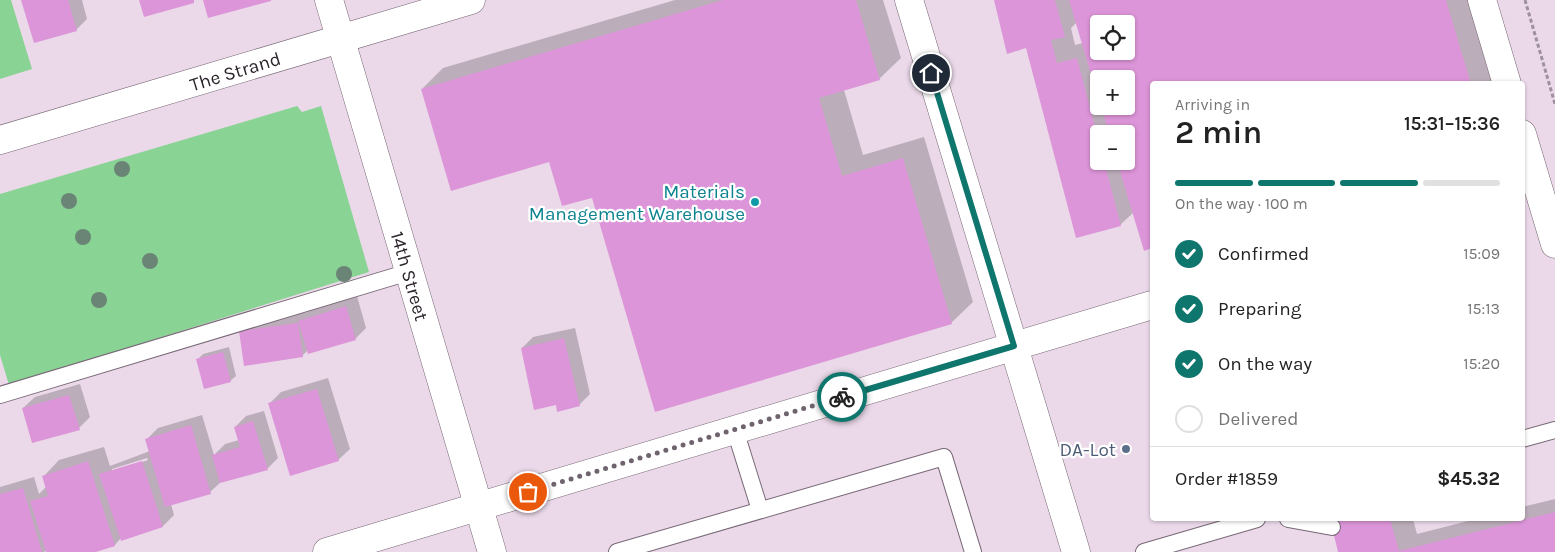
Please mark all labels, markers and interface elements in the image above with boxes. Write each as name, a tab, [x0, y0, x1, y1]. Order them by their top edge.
map controls	[1090, 15, 1135, 170]
button: locate	[1090, 15, 1135, 60]
street label: The Strand	[187, 48, 283, 96]
pin	[910, 52, 952, 94]
icon: home	[917, 59, 945, 87]
button: +	[1090, 70, 1135, 115]
text: Arriving in	[1175, 95, 1250, 114]
text: 15:31–15:36	[1404, 113, 1500, 135]
text: 2 min	[1175, 114, 1262, 151]
button: −	[1090, 125, 1135, 170]
place label: Materials Management Warehouse	[529, 181, 745, 225]
text: On the way · 100 m	[1175, 194, 1308, 213]
marker: Materials Management Warehouse	[749, 196, 761, 208]
street label: 14th Street	[386, 229, 432, 324]
icon: check	[1175, 240, 1203, 268]
text: Confirmed	[1218, 243, 1309, 265]
text: 15:09	[1463, 244, 1500, 263]
icon: check	[1175, 295, 1203, 323]
text: Preparing	[1218, 298, 1301, 320]
text: 15:13	[1467, 299, 1500, 318]
icon: check	[1175, 350, 1203, 378]
text: On the way	[1218, 353, 1312, 375]
text: 15:20	[1463, 354, 1500, 373]
courier	[817, 372, 867, 422]
icon: bike	[828, 383, 856, 411]
text: Delivered	[1218, 408, 1298, 430]
place label: DA-Lot	[1060, 439, 1116, 461]
marker: DA-Lot	[1120, 443, 1132, 455]
text: Order #1859	[1175, 468, 1278, 490]
text: $45.32	[1437, 468, 1500, 490]
pin	[507, 471, 549, 513]
icon: bag	[514, 478, 542, 506]

